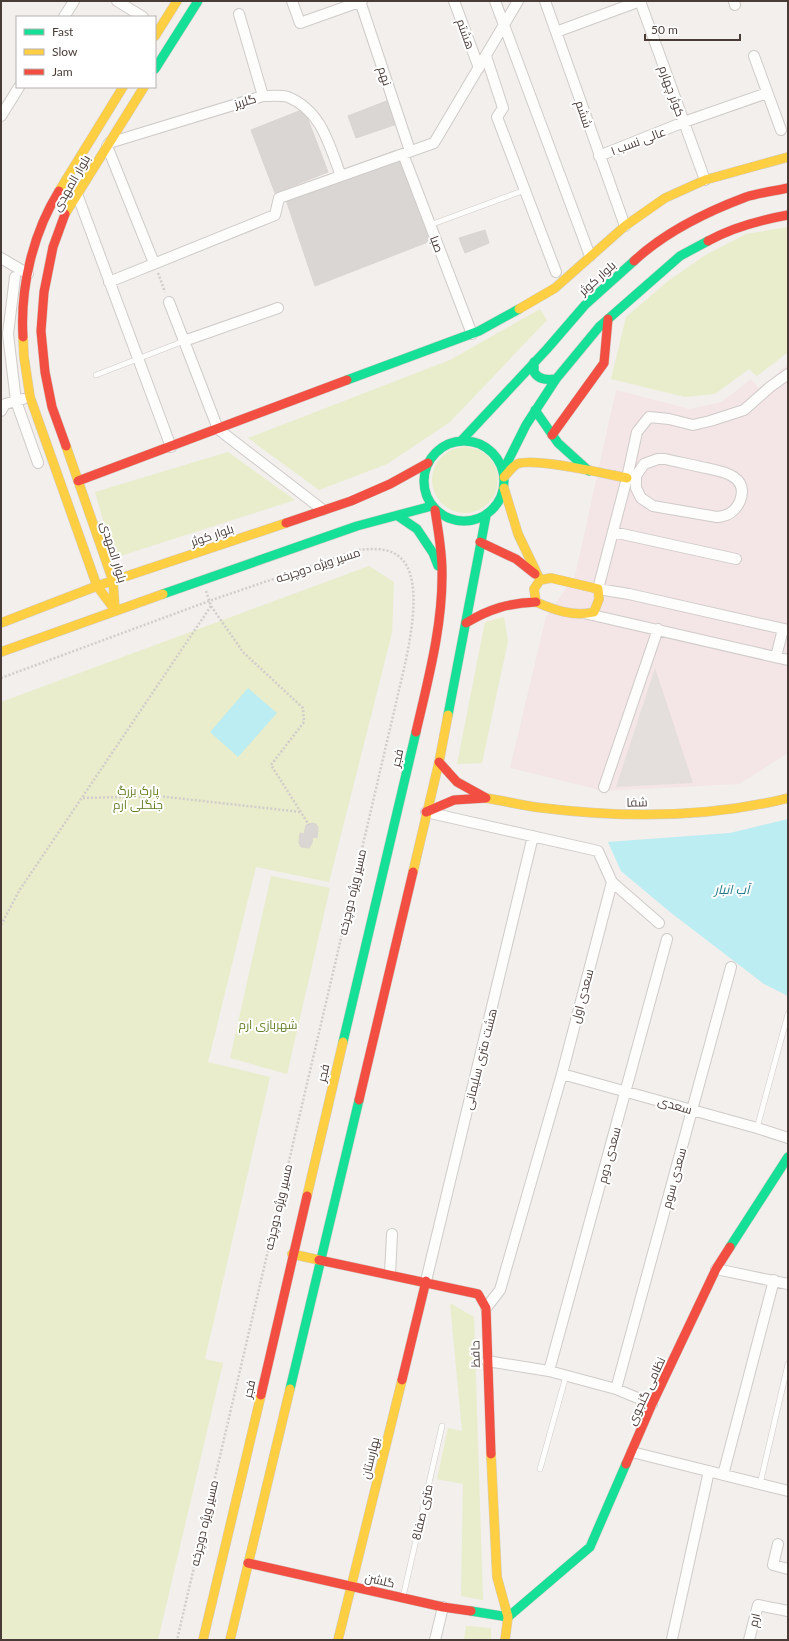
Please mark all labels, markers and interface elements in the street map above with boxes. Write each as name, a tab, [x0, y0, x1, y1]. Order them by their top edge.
legend	[16, 16, 156, 88]
scale bar	[645, 16, 740, 42]
street label: هشتم	[453, 17, 478, 52]
text: 50 m	[651, 22, 678, 37]
text: Fast	[52, 24, 74, 39]
text: Slow	[52, 44, 78, 59]
street label: کوثر چهارم	[654, 63, 688, 119]
text: Jam	[52, 64, 73, 79]
street label: نهم	[374, 65, 395, 88]
street label: گلریز	[231, 91, 258, 112]
street label: ششم	[571, 98, 596, 130]
street label: عالی نسب ۱	[608, 124, 668, 158]
street label: بلوار المهدی	[49, 152, 93, 214]
street label: صبا	[427, 233, 447, 255]
street label: بلوار کوثر	[575, 258, 619, 299]
street label: بلوار المهدی	[98, 520, 130, 584]
street label: بلوار کوثر	[188, 521, 235, 550]
street label: مسیر ویژه دوچرخه	[274, 544, 363, 588]
street label: فجر	[387, 747, 406, 769]
park label: پارک بزرگ جنگلی ارم	[113, 783, 163, 813]
street label: شفا	[626, 794, 648, 810]
street label: مسیر ویژه دوچرخه	[335, 848, 371, 937]
water label: آب انبار	[713, 881, 752, 897]
street label: سعدی اول	[568, 967, 596, 1025]
street label: هشت متری سلیمانی	[460, 1007, 500, 1111]
park label: شهربازی ارم	[238, 1017, 298, 1033]
street label: فجر	[313, 1062, 332, 1084]
street label: سعدی	[656, 1093, 694, 1117]
street label: سعدی دوم	[594, 1125, 625, 1185]
street label: سعدی سوم	[659, 1146, 690, 1210]
street label: مسیر ویژه دوچرخه	[261, 1163, 297, 1252]
street label: حافظ	[467, 1340, 483, 1368]
street label: نظامی گنجوی	[624, 1354, 668, 1428]
street label: فجر	[239, 1378, 258, 1400]
street label: بهارستان	[358, 1435, 382, 1481]
street label: مسیر ویژه دوچرخه	[187, 1479, 223, 1568]
street label: 8متری صفا	[408, 1483, 436, 1541]
street label: گلشن	[364, 1569, 396, 1591]
street label: ارم	[745, 1611, 764, 1629]

